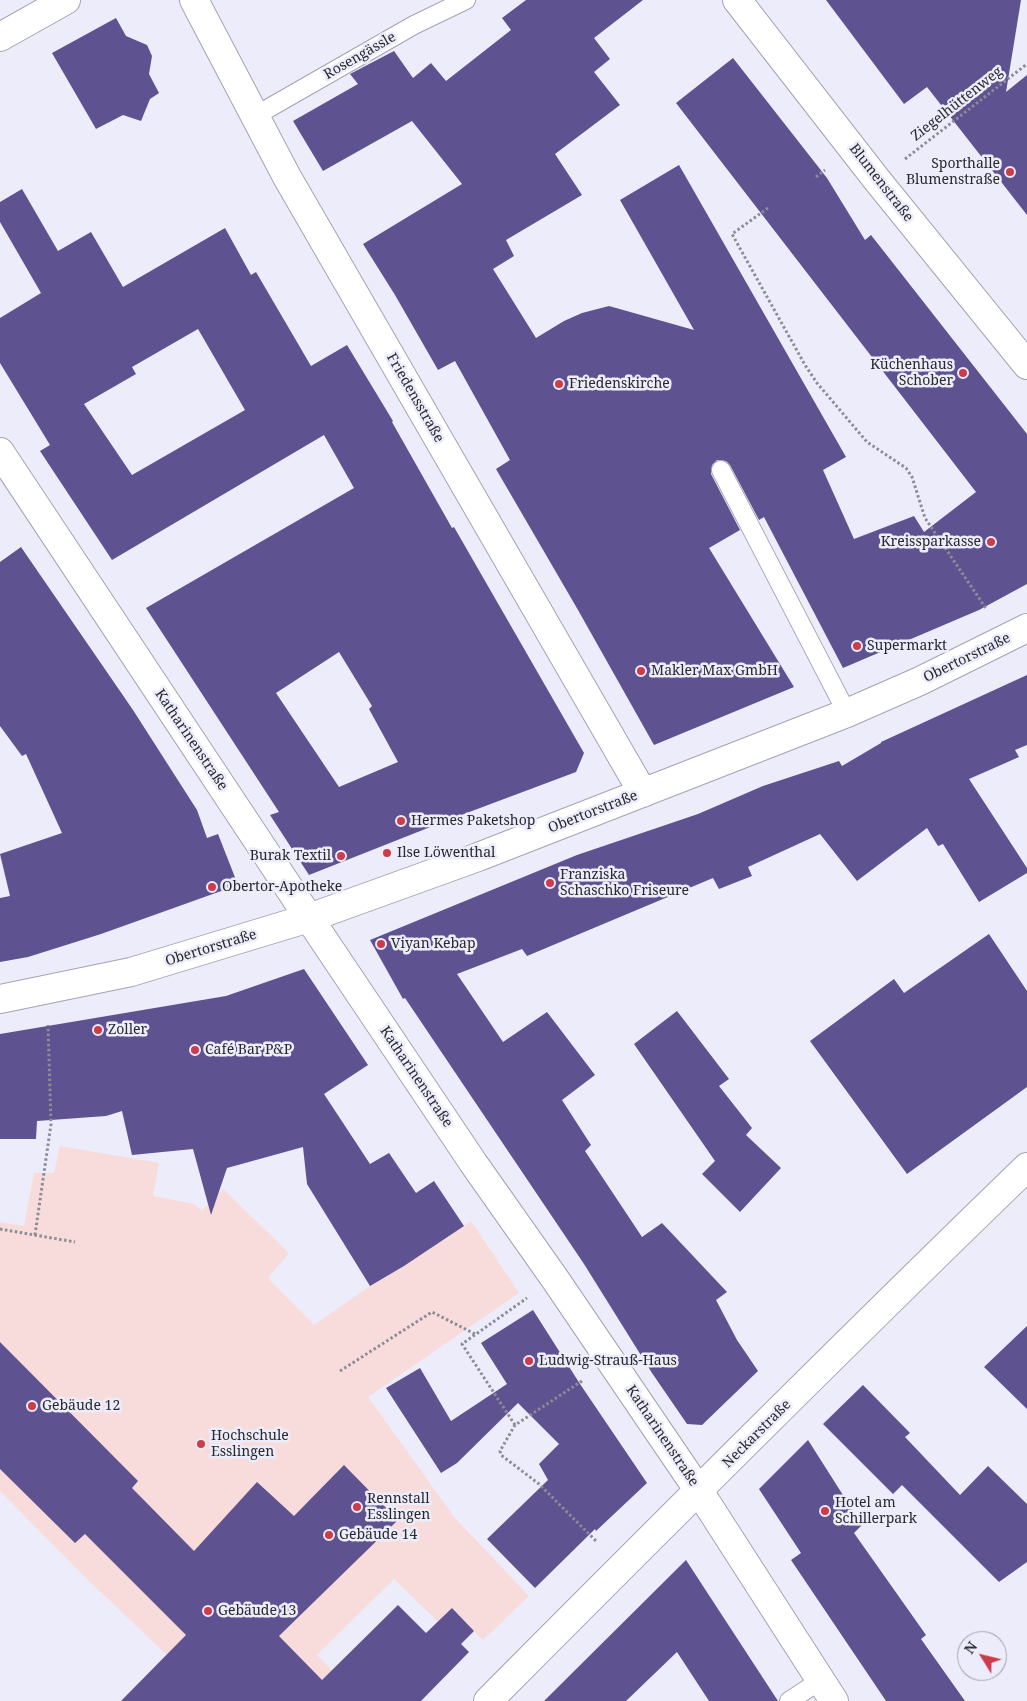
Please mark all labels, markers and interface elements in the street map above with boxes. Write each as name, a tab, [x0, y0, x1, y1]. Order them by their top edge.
street label: Rosengässle	[321, 29, 399, 83]
street label: Ziegelhüttenweg	[908, 63, 1006, 145]
street label: Blumenstraße	[845, 141, 917, 225]
place label: Sporthalle Blumenstraße	[906, 156, 1000, 188]
marker: Sporthalle Blumenstraße	[1004, 166, 1016, 178]
street label: Friedensstraße	[383, 350, 447, 446]
place label: Küchenhaus Schober	[870, 357, 953, 390]
marker: Küchenhaus Schober	[957, 367, 969, 379]
place label: Friedenskirche	[569, 376, 670, 392]
marker: Friedenskirche	[553, 378, 565, 390]
place label: Kreissparkasse	[881, 534, 981, 550]
marker: Kreissparkasse	[985, 536, 997, 548]
street label: Obertorstraße	[921, 630, 1013, 686]
place label: Supermarkt	[867, 638, 947, 654]
marker: Supermarkt	[851, 640, 863, 652]
place label: Makler Max GmbH	[651, 663, 778, 679]
marker: Makler Max GmbH	[635, 665, 647, 677]
street label: Katharinenstraße	[151, 686, 231, 794]
street label: Obertorstraße	[546, 787, 640, 837]
place label: Hermes Paketshop	[411, 813, 535, 829]
marker: Hermes Paketshop	[395, 815, 407, 827]
place label: Ilse Löwenthal	[397, 845, 495, 861]
marker: Ilse Löwenthal	[381, 847, 393, 859]
place label: Burak Textil	[250, 848, 331, 864]
marker: Burak Textil	[335, 850, 347, 862]
place label: Franziska Schaschko Friseure	[560, 867, 689, 900]
marker: Franziska Schaschko Friseure	[544, 877, 556, 889]
place label: Obertor-Apotheke	[222, 879, 342, 895]
marker: Obertor-Apotheke	[206, 881, 218, 893]
street label: Obertorstraße	[163, 926, 259, 970]
place label: Viyan Kebap	[391, 936, 475, 952]
marker: Viyan Kebap	[375, 938, 387, 950]
place label: Zoller	[108, 1022, 147, 1038]
street label: Katharinenstraße	[376, 1023, 456, 1131]
marker: Zoller	[92, 1024, 104, 1036]
place label: Café Bar P&P	[205, 1042, 292, 1058]
marker: Café Bar P&P	[189, 1044, 201, 1056]
place label: Ludwig-Strauß-Haus	[539, 1353, 677, 1369]
marker: Ludwig-Strauß-Haus	[523, 1355, 535, 1367]
street label: Katharinenstraße	[622, 1382, 702, 1490]
street label: Neckarstraße	[719, 1396, 795, 1472]
place label: Gebäude 12	[42, 1398, 120, 1414]
marker: Gebäude 12	[26, 1400, 38, 1412]
place label: Hochschule Esslingen	[211, 1428, 289, 1460]
marker: Hochschule Esslingen	[195, 1438, 207, 1450]
place label: Rennstall Esslingen	[367, 1491, 430, 1524]
place label: Hotel am Schillerpark	[835, 1495, 917, 1528]
marker: Rennstall Esslingen	[351, 1501, 363, 1513]
marker: Hotel am Schillerpark	[819, 1505, 831, 1517]
place label: Gebäude 14	[339, 1527, 417, 1543]
marker: Gebäude 14	[323, 1529, 335, 1541]
place label: Gebäude 13	[218, 1603, 296, 1619]
marker: Gebäude 13	[202, 1605, 214, 1617]
north arrow	[957, 1631, 1007, 1681]
text: N	[959, 1637, 981, 1658]

